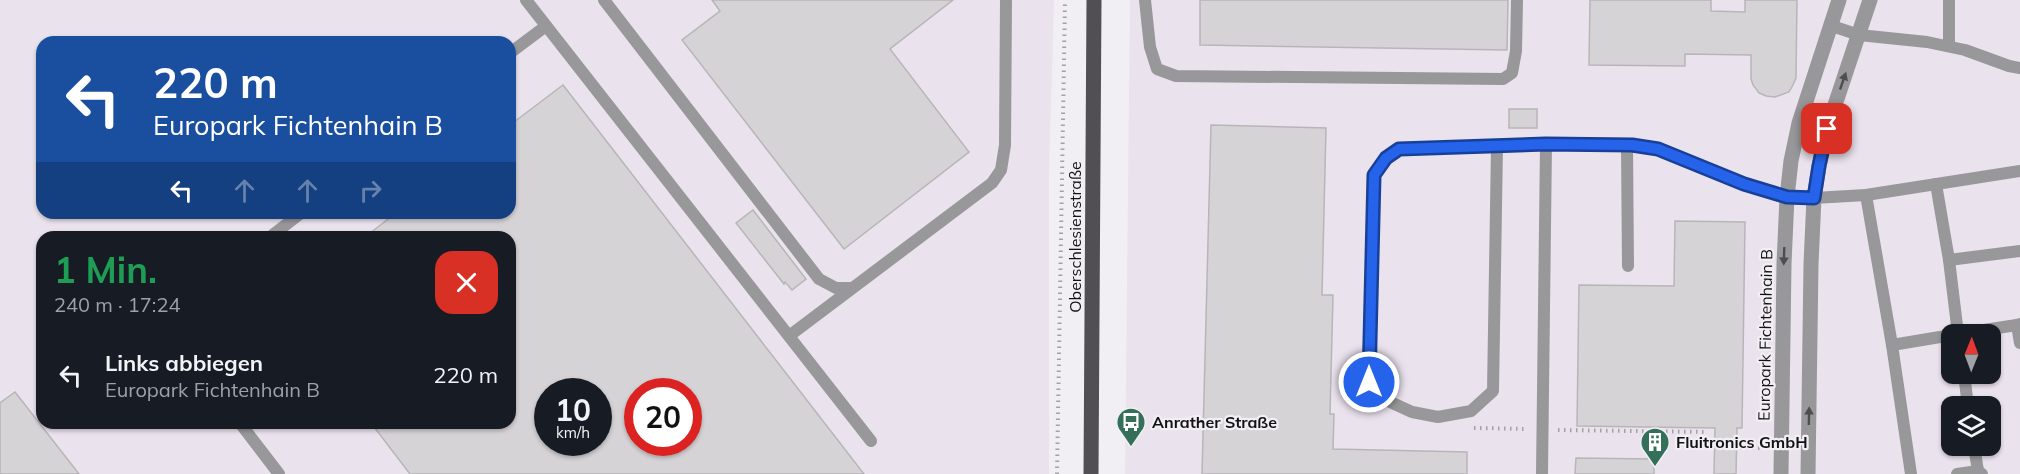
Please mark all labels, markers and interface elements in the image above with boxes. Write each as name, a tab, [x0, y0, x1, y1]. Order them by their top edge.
text: 220 m	[153, 56, 278, 109]
icon: left	[54, 60, 132, 138]
one-way arrow	[1839, 72, 1849, 90]
pin	[1801, 103, 1852, 154]
text: Europark Fichtenhain B	[153, 108, 443, 142]
icon: arrive	[1810, 112, 1843, 145]
street label: Oberschlesienstraße	[1065, 161, 1085, 313]
icon: left	[165, 174, 198, 207]
icon: ahead	[228, 174, 261, 207]
icon: ahead	[291, 174, 324, 207]
icon: right	[354, 174, 387, 207]
one-way arrow	[1780, 246, 1789, 265]
text: 1 Min.	[54, 247, 157, 292]
street label: Europark Fichtenhain B	[1754, 249, 1776, 421]
button: close	[435, 251, 498, 314]
text: 240 m · 17:24	[54, 292, 180, 317]
north arrow	[1941, 324, 2001, 384]
map controls	[1941, 324, 2001, 456]
text: Links abbiegen	[105, 349, 263, 377]
position arrow	[1337, 350, 1401, 414]
icon: left	[54, 359, 87, 392]
text: 220 m	[433, 361, 498, 389]
text: Europark Fichtenhain B	[105, 377, 320, 402]
speed limit sign: 20	[624, 378, 702, 456]
text: 10	[555, 391, 591, 429]
button: layers	[1941, 396, 2001, 456]
bus stop icon: Anrather Straße	[1115, 406, 1147, 448]
one-way arrow	[1804, 406, 1814, 425]
place label: Anrather Straße	[1152, 412, 1277, 432]
text: km/h	[556, 423, 590, 442]
building icon: Fluitronics GmbH	[1639, 426, 1671, 468]
place label: Fluitronics GmbH	[1676, 432, 1808, 452]

